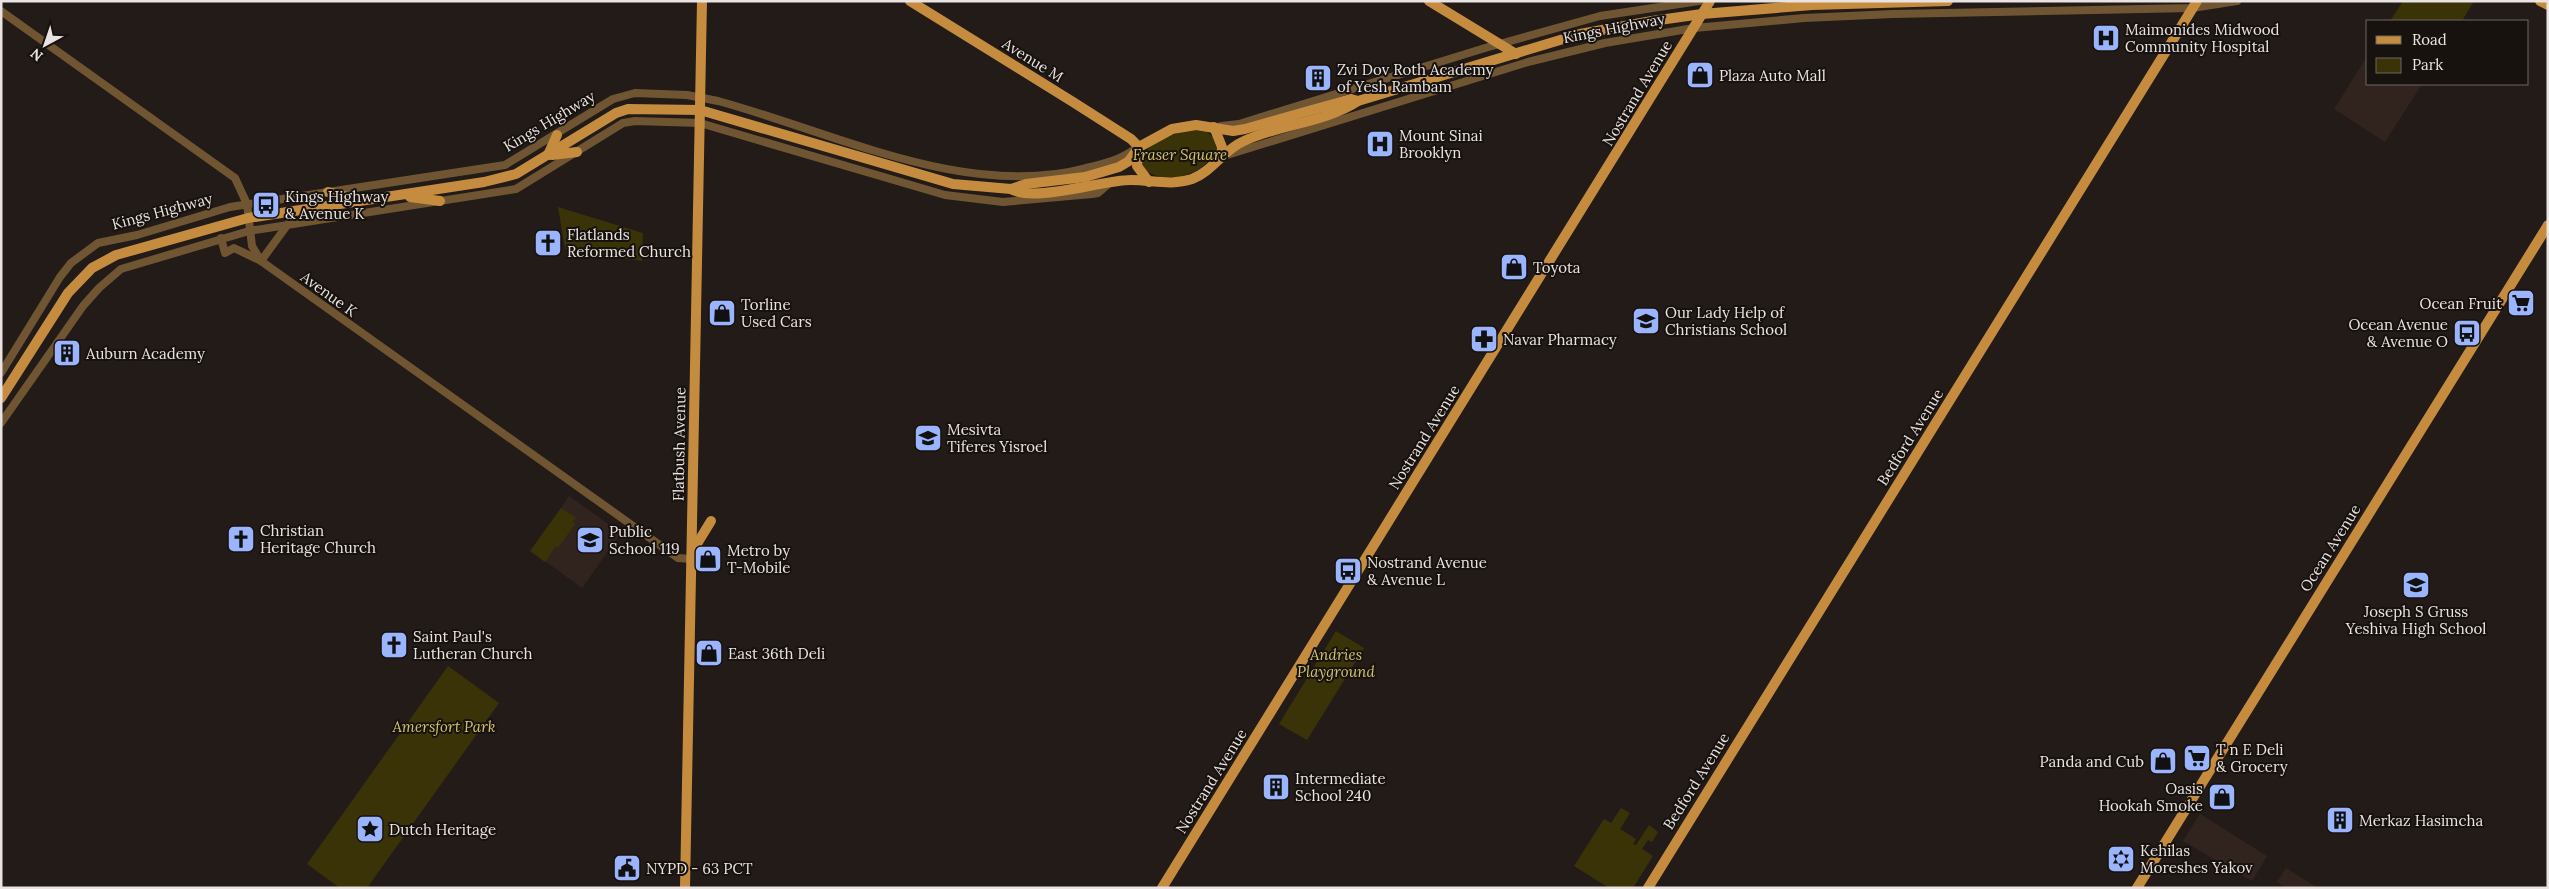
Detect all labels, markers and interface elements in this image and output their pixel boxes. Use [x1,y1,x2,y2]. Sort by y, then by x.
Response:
street label: Kings Highway [1561,9,1667,47]
north arrow [20,20,70,70]
place label: Maimonides Midwood Community Hospital [2125,20,2279,56]
legend [2366,20,2529,85]
hospital icon: Maimonides Midwood Community Hospital [2091,23,2121,53]
text: Road [2412,30,2447,49]
street label: Avenue M [998,33,1067,86]
street label: Nostrand Avenue [1598,37,1676,149]
text: N [27,44,47,65]
text: Park [2412,55,2443,74]
place label: Zvi Dov Roth Academy of Yesh Rambam [1337,60,1493,96]
shop icon: Plaza Auto Mall [1685,60,1715,90]
building icon: Zvi Dov Roth Academy of Yesh Rambam [1303,63,1333,93]
place label: Plaza Auto Mall [1719,66,1826,85]
street label: Kings Highway [500,86,598,156]
place label: Mount Sinai Brooklyn [1399,126,1483,162]
hospital icon: Mount Sinai Brooklyn [1365,129,1395,159]
park label: Fraser Square [1133,145,1227,164]
place label: Kings Highway & Avenue K [285,187,389,223]
street label: Kings Highway [110,188,215,234]
bus stop icon: Kings Highway & Avenue K [251,190,281,220]
place label: Flatlands Reformed Church [567,225,691,261]
church icon: Flatlands Reformed Church [533,228,563,258]
shop icon: Toyota [1499,252,1529,282]
place label: Toyota [1533,258,1581,277]
street label: Avenue K [296,267,362,321]
supermarket icon: Ocean Fruit [2506,288,2536,318]
place label: Ocean Fruit [2420,294,2502,313]
place label: Torline Used Cars [741,295,812,331]
shop icon: Torline Used Cars [707,298,737,328]
place label: Our Lady Help of Christians School [1665,303,1787,339]
school or university icon: Our Lady Help of Christians School [1631,306,1661,336]
place label: Ocean Avenue & Avenue O [2348,315,2448,351]
bus stop icon: Ocean Avenue & Avenue O [2452,318,2482,348]
pharmacy icon: Navar Pharmacy [1469,324,1499,354]
place label: Navar Pharmacy [1503,330,1617,349]
building icon: Auburn Academy [52,338,82,368]
place label: Auburn Academy [85,344,205,363]
street label: Nostrand Avenue [1384,381,1464,493]
street label: Bedford Avenue [1873,385,1947,489]
street label: Flatbush Avenue [669,387,689,501]
place label: Mesivta Tiferes Yisroel [947,420,1047,456]
school or university icon: Mesivta Tiferes Yisroel [913,423,943,453]
street label: Ocean Avenue [2296,501,2364,595]
place label: Christian Heritage Church [260,521,376,557]
place label: Public School 119 [609,522,680,558]
church icon: Christian Heritage Church [226,524,256,554]
school or university icon: Public School 119 [575,525,605,555]
place label: Metro by T-Mobile [727,541,790,577]
shop icon: Metro by T-Mobile [693,544,723,574]
place label: Nostrand Avenue & Avenue L [1367,553,1487,589]
bus stop icon: Nostrand Avenue & Avenue L [1333,556,1363,586]
school or university icon: Joseph S Gruss Yeshiva High School [2401,570,2431,600]
place label: Joseph S Gruss Yeshiva High School [2345,602,2486,638]
place label: Saint Paul's Lutheran Church [413,627,533,663]
church icon: Saint Paul's Lutheran Church [379,630,409,660]
shop icon: East 36th Deli [694,638,724,668]
place label: East 36th Deli [728,644,825,663]
park label: Andries Playground [1297,645,1376,681]
park label: Amersfort Park [391,717,496,736]
street label: Nostrand Avenue [1171,725,1251,837]
street label: Bedford Avenue [1659,729,1733,833]
place label: T n E Deli & Grocery [2216,740,2288,776]
supermarket icon: T n E Deli & Grocery [2182,743,2212,773]
shop icon: Panda and Cub [2148,746,2178,776]
place label: Panda and Cub [2040,752,2144,771]
place label: Intermediate School 240 [1295,769,1386,805]
building icon: Intermediate School 240 [1261,772,1291,802]
place label: Oasis Hookah Smoke [2099,779,2203,815]
shop icon: Oasis Hookah Smoke [2207,782,2237,812]
building icon: Merkaz Hasimcha [2325,805,2355,835]
place label: Merkaz Hasimcha [2359,811,2483,830]
place icon: Dutch Heritage [355,814,385,844]
place label: Dutch Heritage [389,820,496,839]
place label: Kehilas Moreshes Yakov [2140,841,2253,877]
synagogue icon: Kehilas Moreshes Yakov [2106,844,2136,874]
public building icon: NYPD - 63 PCT [612,853,642,883]
place label: NYPD - 63 PCT [646,859,753,878]

